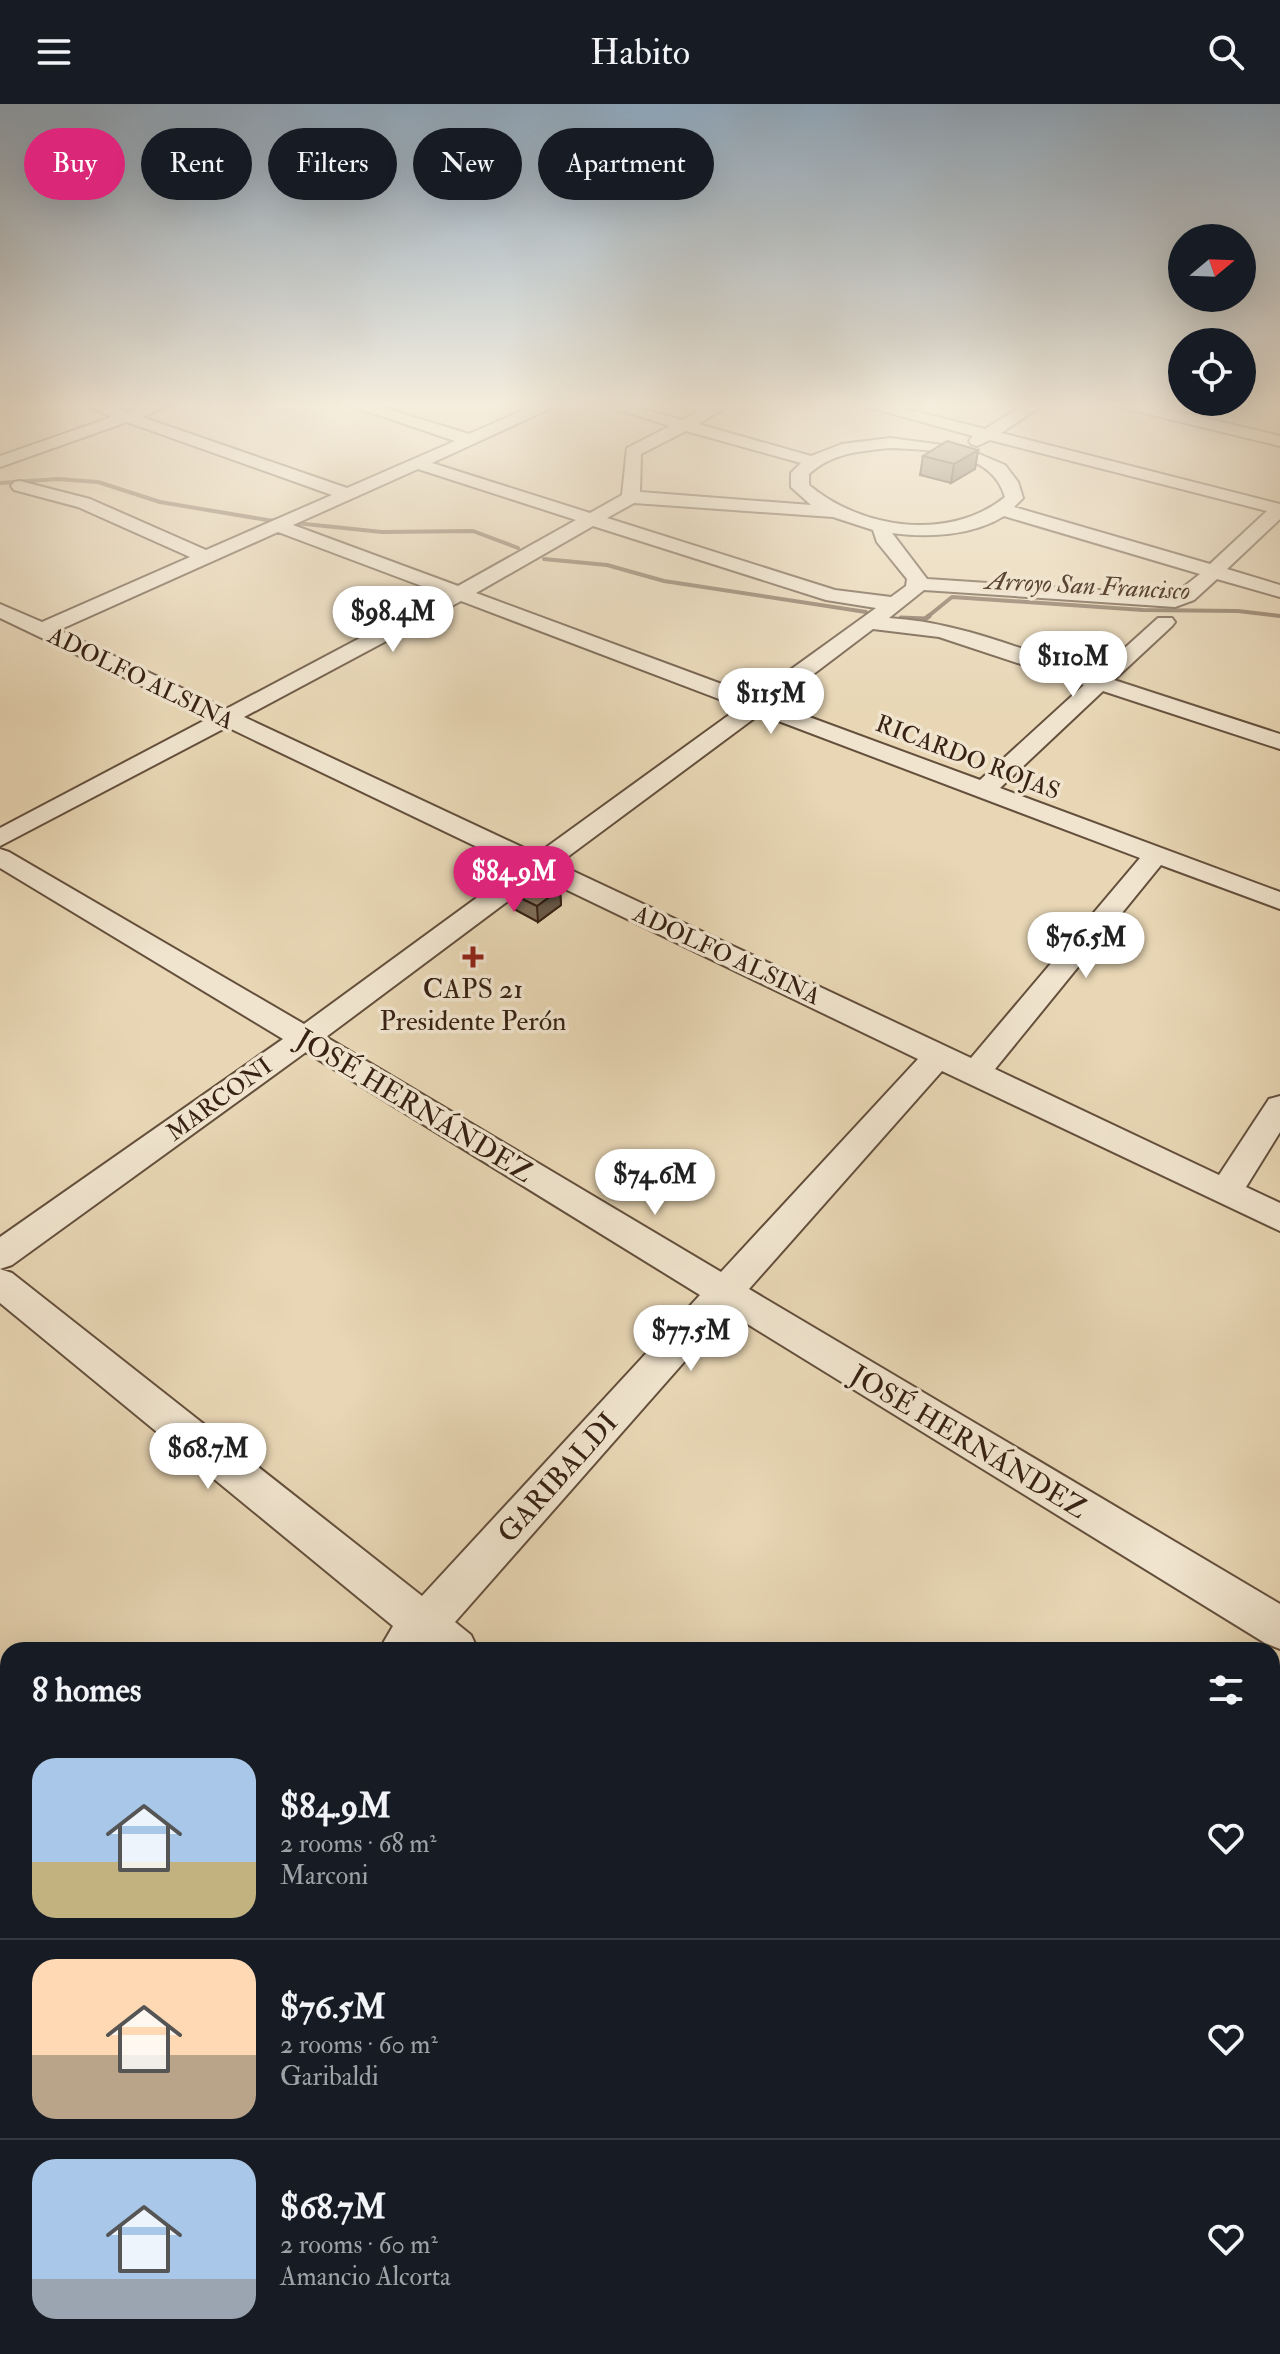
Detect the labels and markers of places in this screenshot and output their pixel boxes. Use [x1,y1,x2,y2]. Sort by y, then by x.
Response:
pin: $98.4M [328,586,458,654]
pin: $110M [1017,631,1129,699]
pin: $115M [715,668,827,736]
pin: $84.9M [449,846,579,914]
pin: $76.5M [1021,912,1151,980]
marker: CAPS 21 Presidente Perón [462,946,484,968]
place label: CAPS 21 Presidente Perón [379,972,567,1039]
pin: $74.6M [590,1149,720,1217]
pin: $77.5M [626,1305,756,1373]
pin: $68.7M [143,1423,273,1491]

